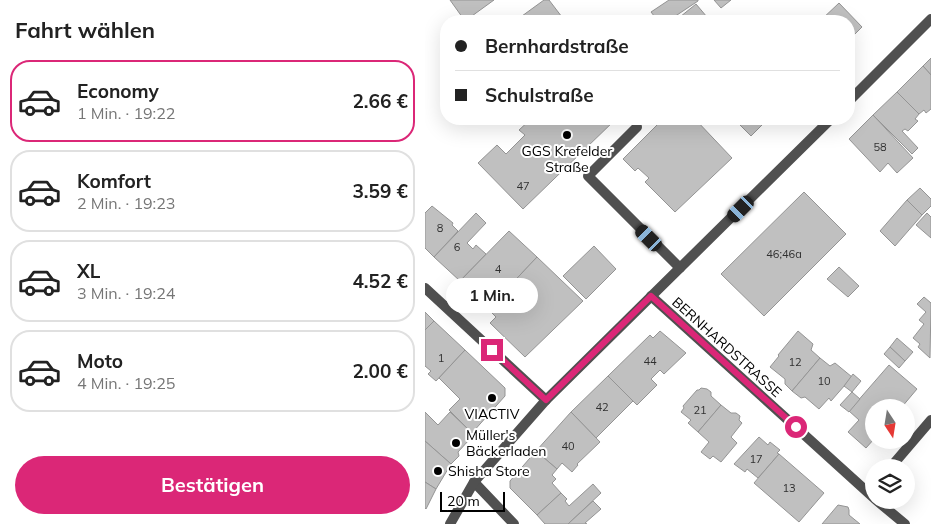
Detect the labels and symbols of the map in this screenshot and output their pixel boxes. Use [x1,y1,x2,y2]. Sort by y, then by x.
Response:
marker: GGS Krefelder Straße [561,129,573,141]
house number: 58 [873,140,887,154]
place label: GGS Krefelder Straße [522,142,613,176]
house number: 47 [516,179,530,193]
car [725,193,756,225]
house number: 8 [437,221,444,235]
car [633,222,664,254]
house number: 6 [454,240,461,254]
house number: 46;46a [766,247,802,261]
house number: 4 [495,262,502,276]
callout: 1 Min. [446,278,538,312]
street label: BERNHARDSTRASSE [668,293,786,401]
route end [481,339,503,361]
house number: 1 [438,351,444,365]
house number: 44 [643,354,657,368]
house number: 12 [788,355,802,369]
house number: 10 [817,374,831,388]
marker: VIACTIV [486,392,498,404]
north arrow [865,399,915,449]
house number: 42 [595,400,609,414]
house number: 21 [693,403,707,417]
place label: VIACTIV [465,405,520,423]
route start [785,416,807,438]
place label: Müller's Bäckerladen [466,426,547,460]
marker: Müller's Bäckerladen [450,437,462,449]
house number: 40 [561,439,575,453]
house number: 17 [749,452,763,466]
place label: Shisha Store [448,462,530,480]
marker: Shisha Store [432,465,444,477]
house number: 13 [782,481,796,495]
scale bar [440,489,505,512]

